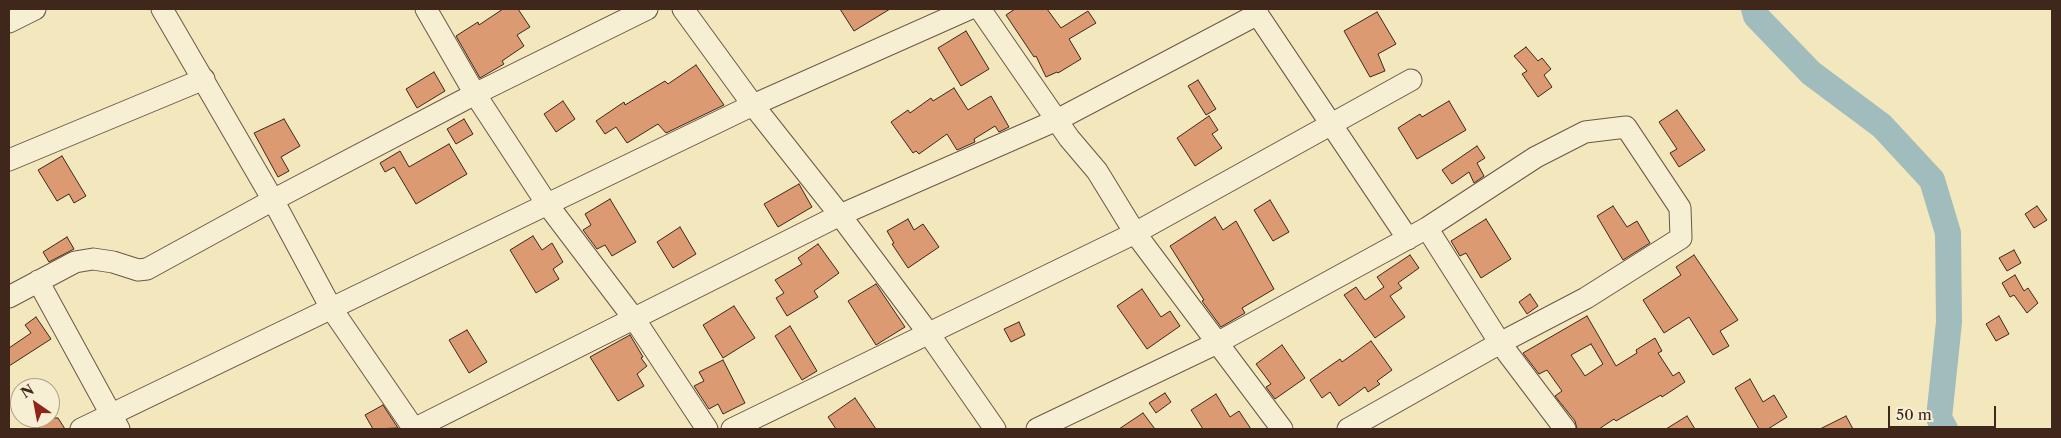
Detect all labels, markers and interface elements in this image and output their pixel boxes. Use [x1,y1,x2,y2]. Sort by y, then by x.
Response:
north arrow [10,378,60,428]
text: N [17,380,37,402]
scale bar [1891,396,1998,428]
text: 50 m [1896,405,1932,424]

